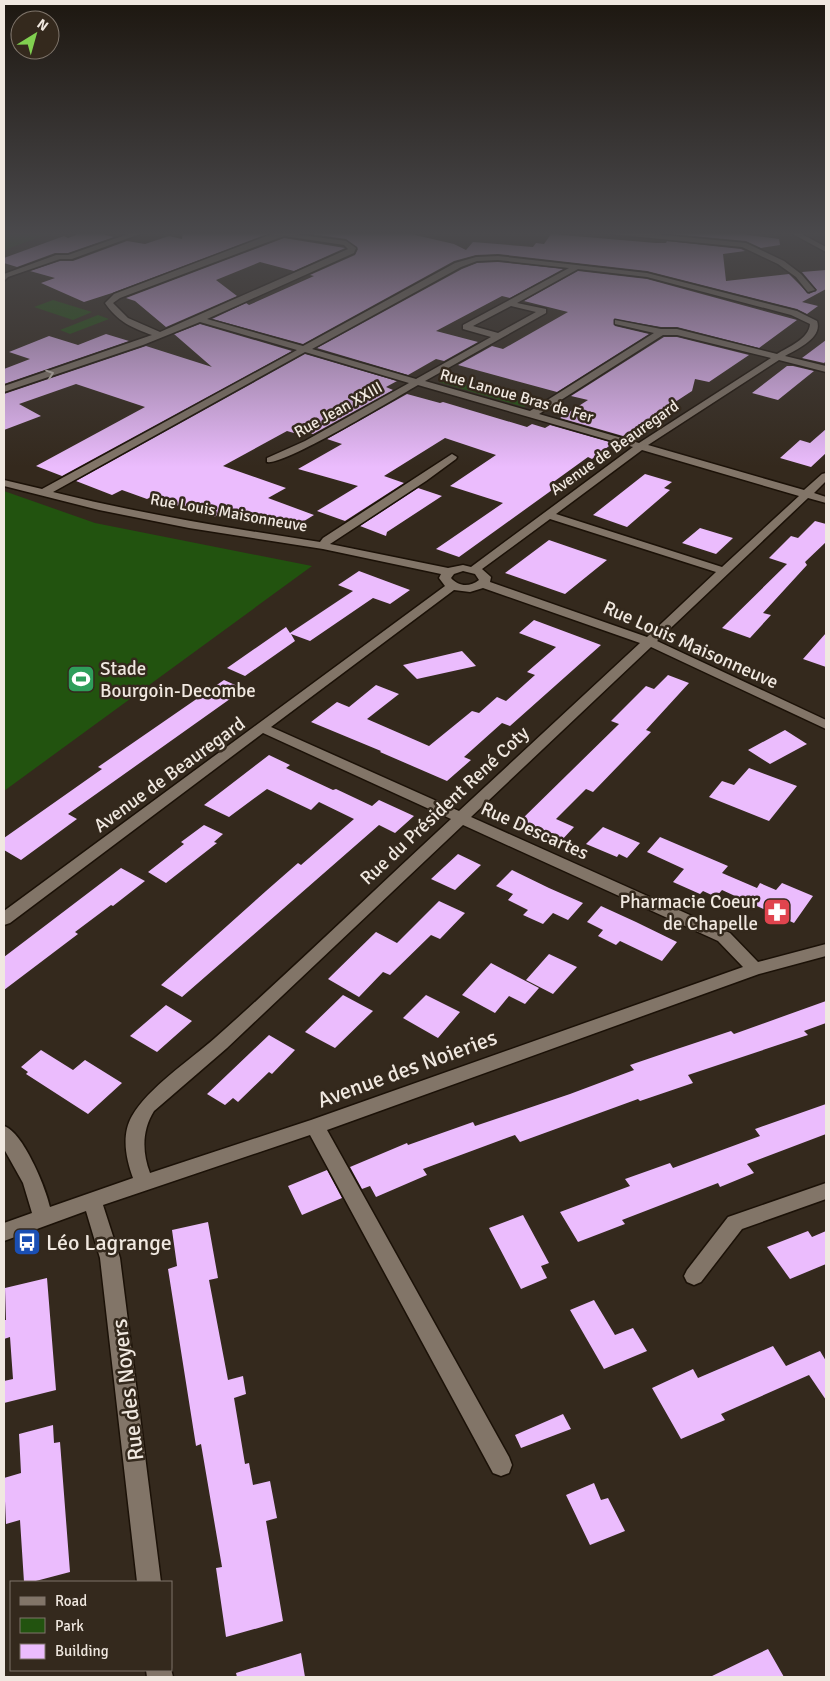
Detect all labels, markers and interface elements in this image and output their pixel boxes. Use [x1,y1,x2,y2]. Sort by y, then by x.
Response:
north arrow [10,10,60,60]
text: N [34,15,52,35]
street label: Rue Lanoue Bras de Fer [438,364,596,427]
one-way arrow [45,369,54,379]
street label: Rue Jean XXIII [291,377,386,442]
street label: Avenue de Beauregard [546,396,683,500]
street label: Rue Louis Maisonneuve [149,489,309,537]
street label: Rue Louis Maisonneuve [599,595,782,694]
place label: Stade Bourgoin-Decombe [100,657,256,703]
sports icon: Stade Bourgoin-Decombe [66,664,96,694]
street label: Avenue de Beauregard [89,712,250,838]
street label: Rue du Président René Coty [355,721,534,890]
street label: Rue Descartes [477,796,592,865]
place label: Pharmacie Coeur de Chapelle [619,890,758,936]
pharmacy icon: Pharmacie Coeur de Chapelle [762,897,792,927]
street label: Avenue des Noieries [314,1023,501,1114]
bus stop icon: Léo Lagrange [12,1227,42,1257]
place label: Léo Lagrange [46,1229,172,1256]
street label: Rue des Noyers [105,1318,150,1462]
legend [10,1581,172,1671]
text: Road [55,1592,87,1610]
text: Park [55,1617,84,1635]
text: Building [55,1642,109,1660]

